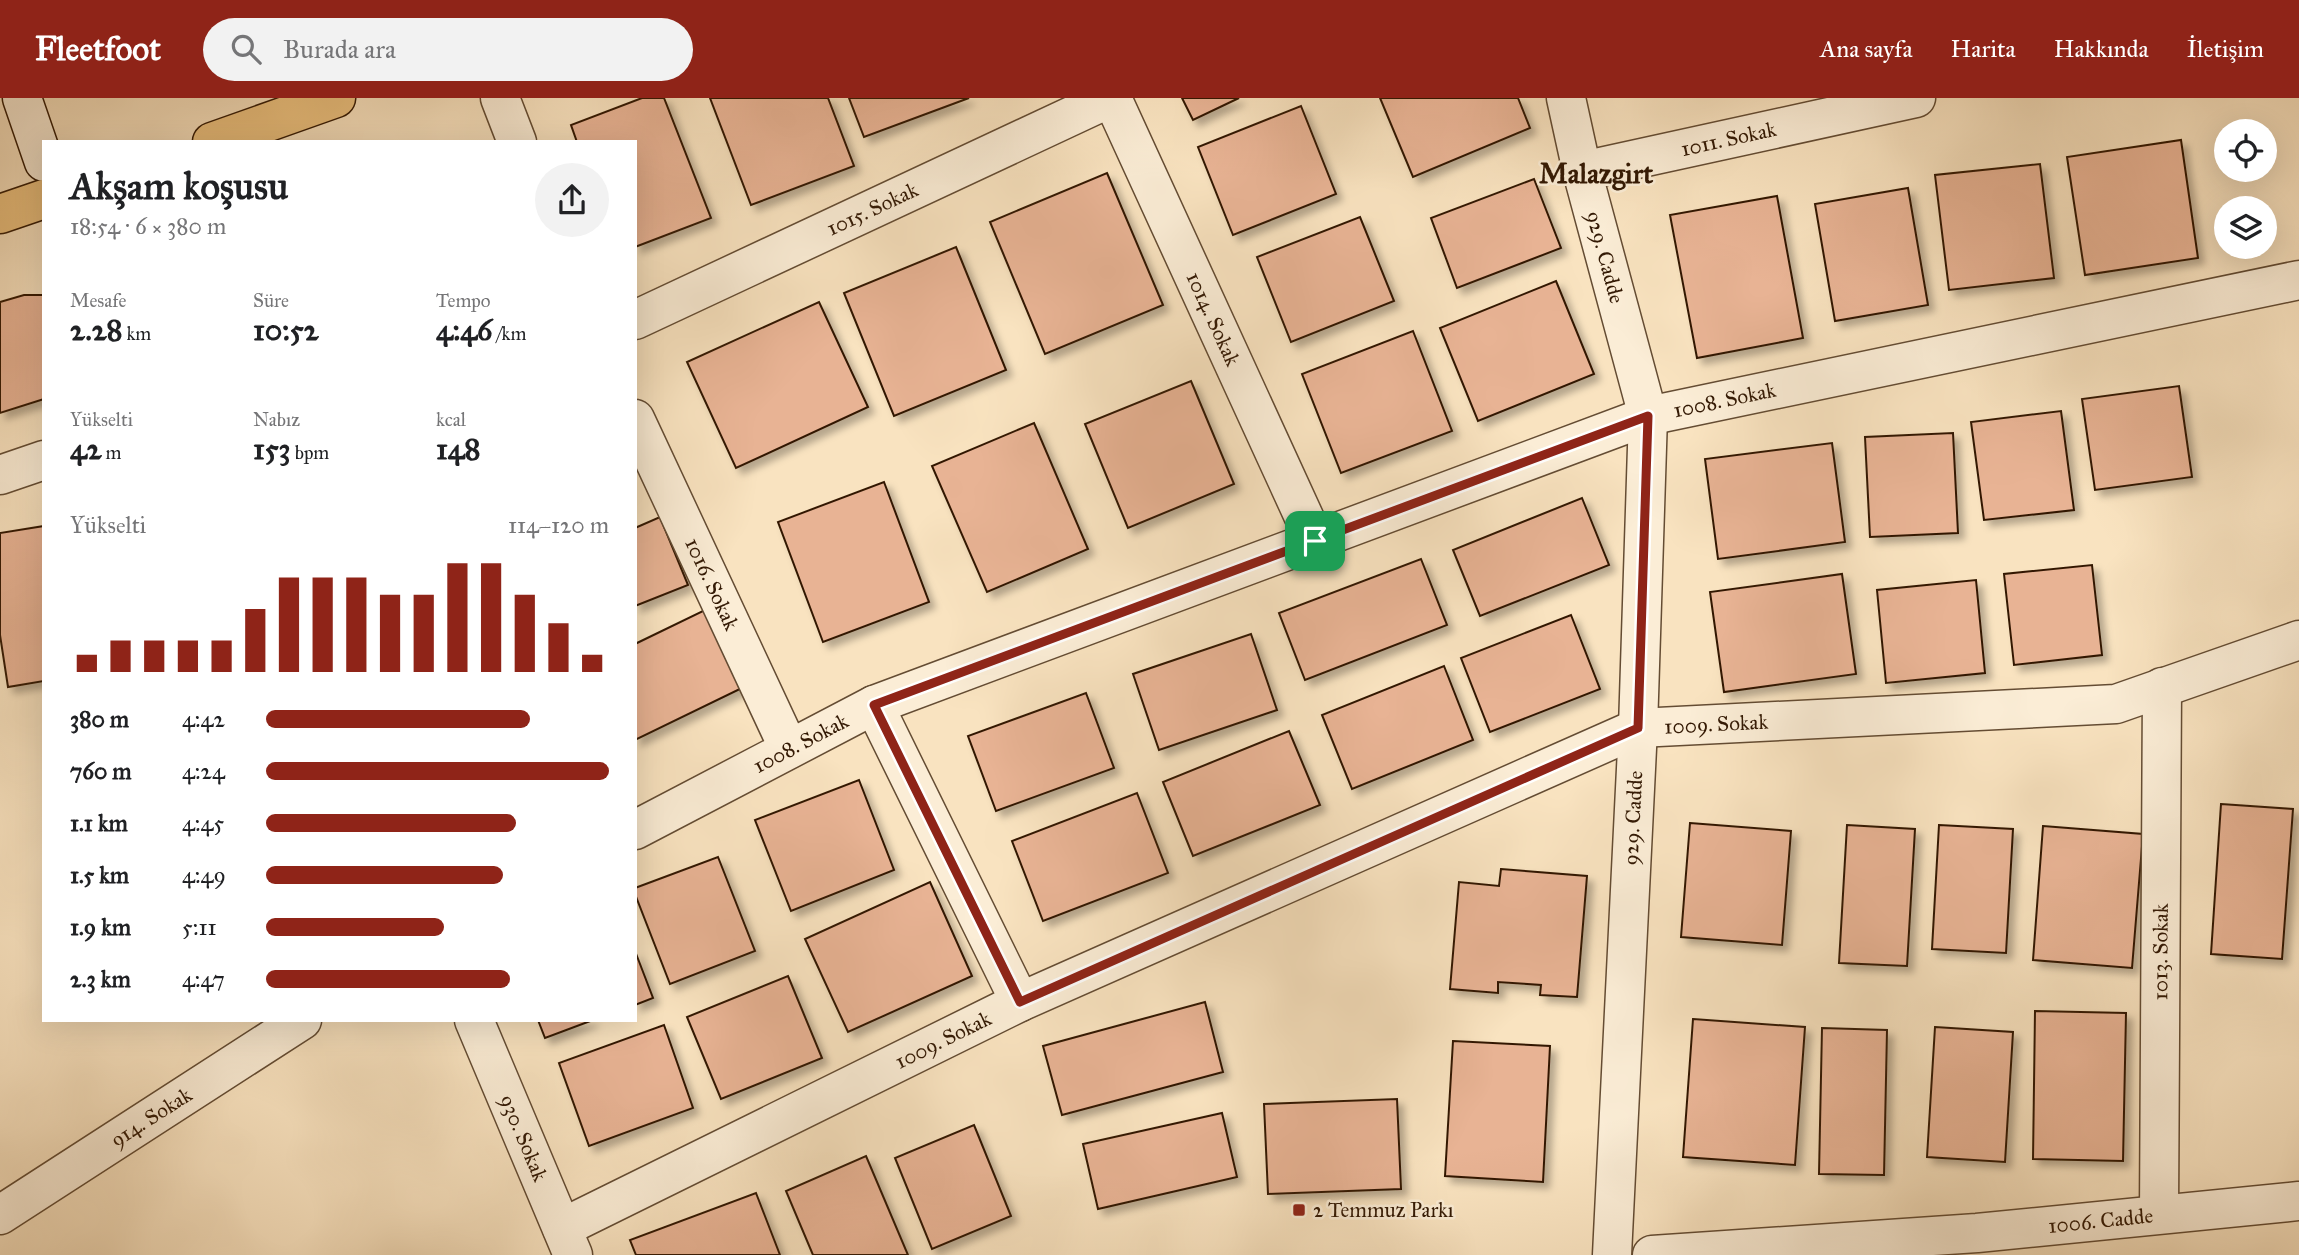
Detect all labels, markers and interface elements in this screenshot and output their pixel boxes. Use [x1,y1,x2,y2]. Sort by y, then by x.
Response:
search box [203,18,693,81]
text: Fleetfoot [35,29,161,69]
icon: search [227,30,265,68]
text: Burada ara [283,33,396,65]
text: Ana sayfa [1820,34,1913,64]
text: Harita [1951,34,2016,64]
text: Hakkında [2054,34,2149,64]
text: İletişim [2187,34,2264,64]
street label: 1011. Sokak [1678,116,1779,162]
map controls [2214,119,2277,259]
button: locate [2214,119,2277,182]
district label: Malazgirt [1539,156,1653,191]
text: Akşam koşusu [70,163,288,209]
button: share [535,163,609,237]
street label: 1015. Sokak [823,177,922,242]
button: layers [2214,196,2277,259]
street label: 929. Cadde [1580,208,1630,307]
text: 18:54 · 6 × 380 m [70,212,226,240]
street label: 1014. Sokak [1180,268,1246,370]
text: Mesafe [70,289,126,312]
text: Süre [253,289,289,312]
text: Tempo [436,289,491,312]
text: 2.28 [70,312,122,348]
text: 10:52 [253,312,318,348]
text: 4:46 [436,312,492,348]
text: km [122,322,151,345]
text: /km [492,322,526,345]
street label: 1008. Sokak [1671,377,1778,423]
text: Yükselti [70,408,133,431]
text: Nabız [253,408,300,431]
text: kcal [436,408,466,431]
text: 42 [70,431,102,467]
text: 153 [253,431,291,467]
text: 148 [436,431,481,467]
text: m [102,441,122,464]
text: bpm [291,441,329,464]
text: Yükselti [70,511,146,539]
text: 114–120 m [508,511,609,539]
pin [1285,511,1345,571]
icon: arrive [1296,522,1334,560]
street label: 1016. Sokak [679,533,745,635]
text: 380 m [70,705,129,733]
text: 4:42 [182,705,225,733]
street label: 1008. Sokak [749,708,853,779]
street label: 1009. Sokak [1664,708,1769,740]
text: 760 m [70,757,132,785]
text: 4:24 [182,757,225,785]
street label: 929. Cadde [1618,770,1648,866]
text: 1.1 km [70,809,128,837]
text: 4:45 [182,809,224,837]
text: 1.5 km [70,861,129,889]
text: 4:49 [182,861,226,889]
street label: 1013. Sokak [2147,903,2174,1001]
text: 1.9 km [70,913,131,941]
text: 5:11 [182,913,217,941]
text: 2.3 km [70,965,131,993]
text: 4:47 [182,965,225,993]
street label: 1009. Sokak [891,1005,996,1075]
street label: 914. Sokak [106,1081,197,1153]
street label: 930. Sokak [494,1091,554,1186]
place label: 2 Temmuz Parkı [1313,1197,1454,1223]
marker: 2 Temmuz Parkı [1291,1202,1307,1218]
street label: 1006. Cadde [2047,1203,2155,1239]

